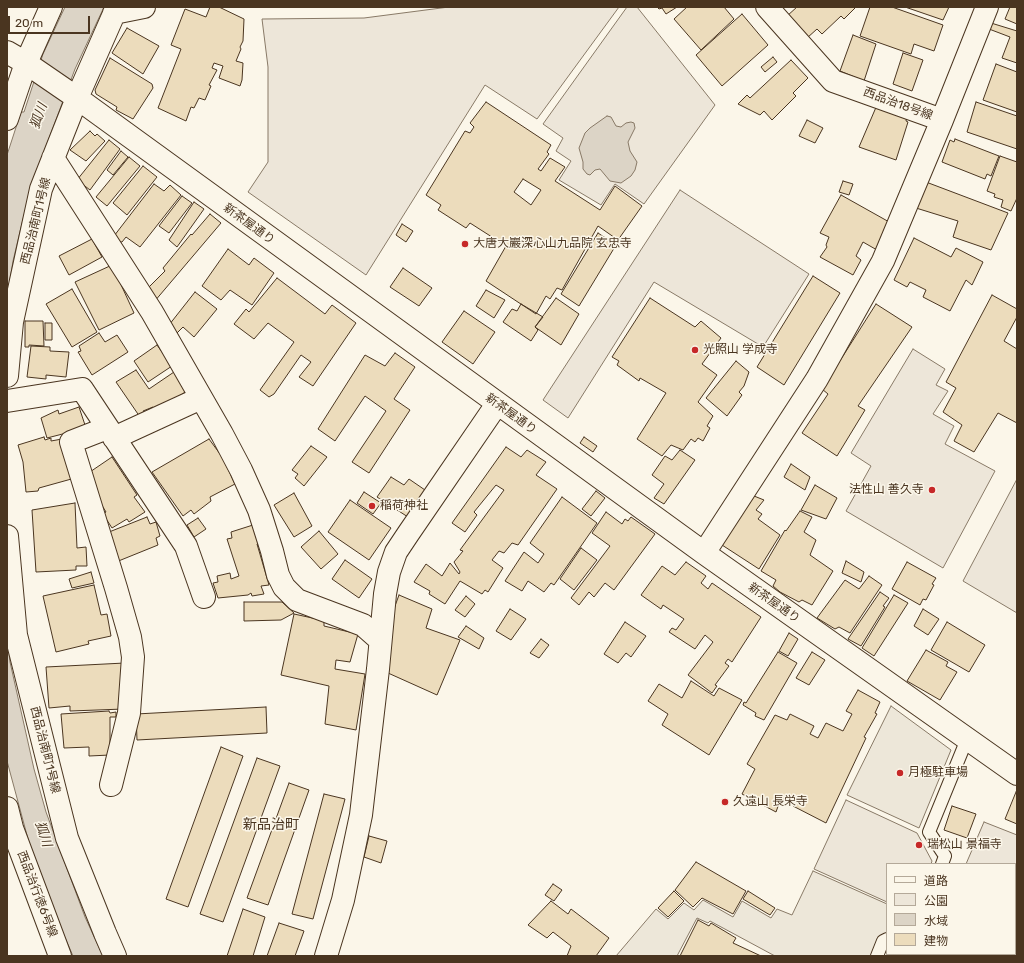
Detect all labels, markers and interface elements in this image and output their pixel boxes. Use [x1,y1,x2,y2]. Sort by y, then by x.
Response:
scale bar [10,8,92,34]
text: 20 m [15,16,43,30]
street label: 西品治18号線 [861,85,935,123]
water label: 狐川 [27,101,51,131]
street label: 西品治南町1号線 [18,176,54,266]
street label: 新茶屋通り [220,201,278,247]
place label: 大唐大巖深心山九品院 玄忠寺 [473,237,632,251]
marker: 大唐大巖深心山九品院 玄忠寺 [460,239,470,249]
place label: 光照山 学成寺 [703,343,778,357]
marker: 光照山 学成寺 [690,345,700,355]
street label: 新茶屋通り [482,391,540,437]
place label: 法性山 善久寺 [849,483,924,497]
marker: 法性山 善久寺 [927,485,937,495]
place label: 稲荷神社 [380,499,428,513]
marker: 稲荷神社 [367,501,377,511]
street label: 新茶屋通り [745,580,803,626]
street label: 西品治南町1号線 [27,705,63,795]
place label: 月極駐車場 [908,766,968,780]
marker: 月極駐車場 [895,768,905,778]
place label: 久遠山 長栄寺 [733,795,808,809]
marker: 久遠山 長栄寺 [720,797,730,807]
district label: 新品治町 [243,817,299,833]
water label: 狐川 [32,819,54,849]
place label: 瑞松山 景福寺 [927,838,1002,852]
marker: 瑞松山 景福寺 [914,840,924,850]
street label: 西品治行徳6号線 [14,849,60,939]
legend [886,863,1016,955]
text: 道路 [924,874,948,888]
text: 公園 [924,894,948,908]
text: 水域 [924,914,948,928]
text: 建物 [924,934,948,948]

